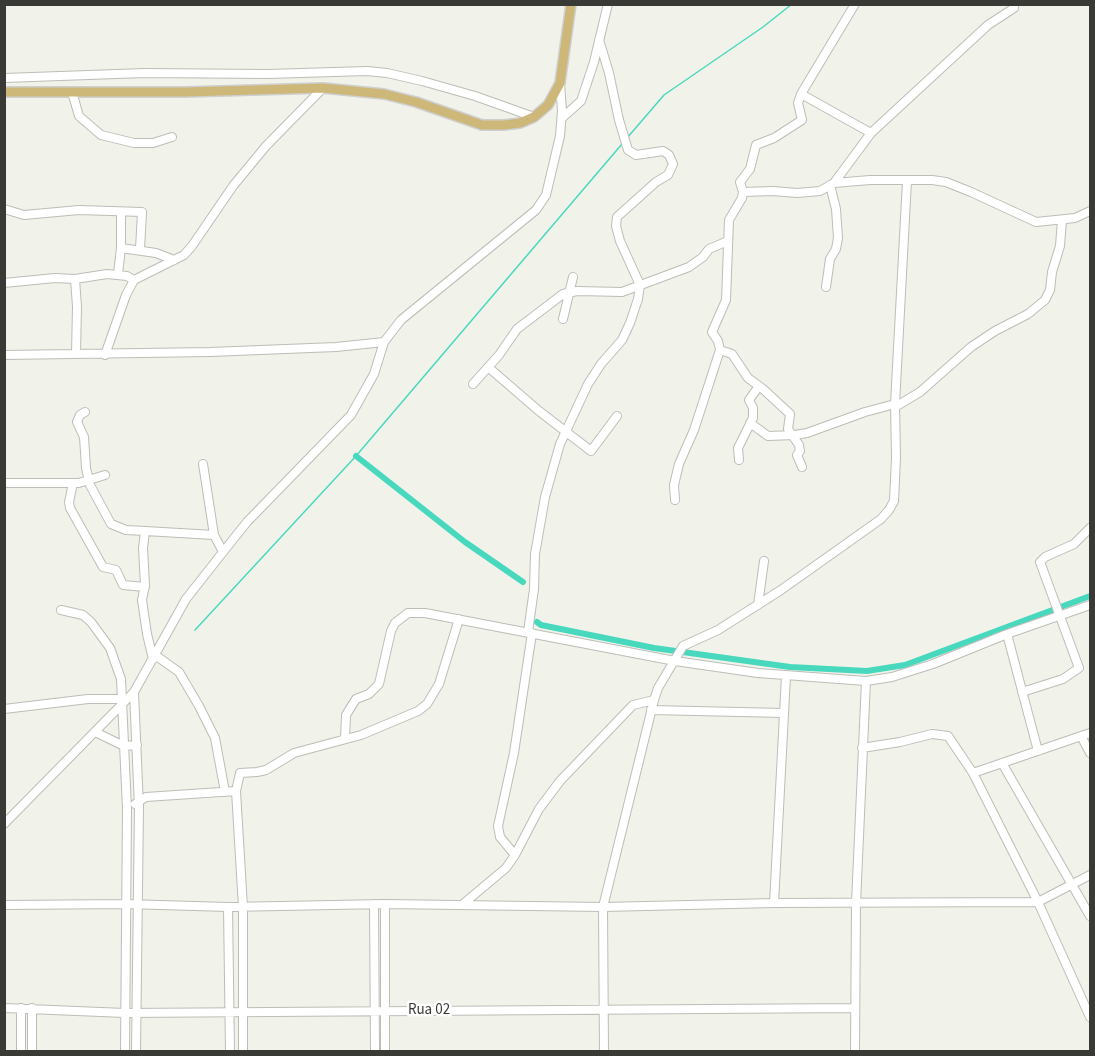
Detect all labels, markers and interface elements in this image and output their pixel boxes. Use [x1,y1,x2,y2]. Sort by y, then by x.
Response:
street label: Rua 02 [408,1002,450,1020]

